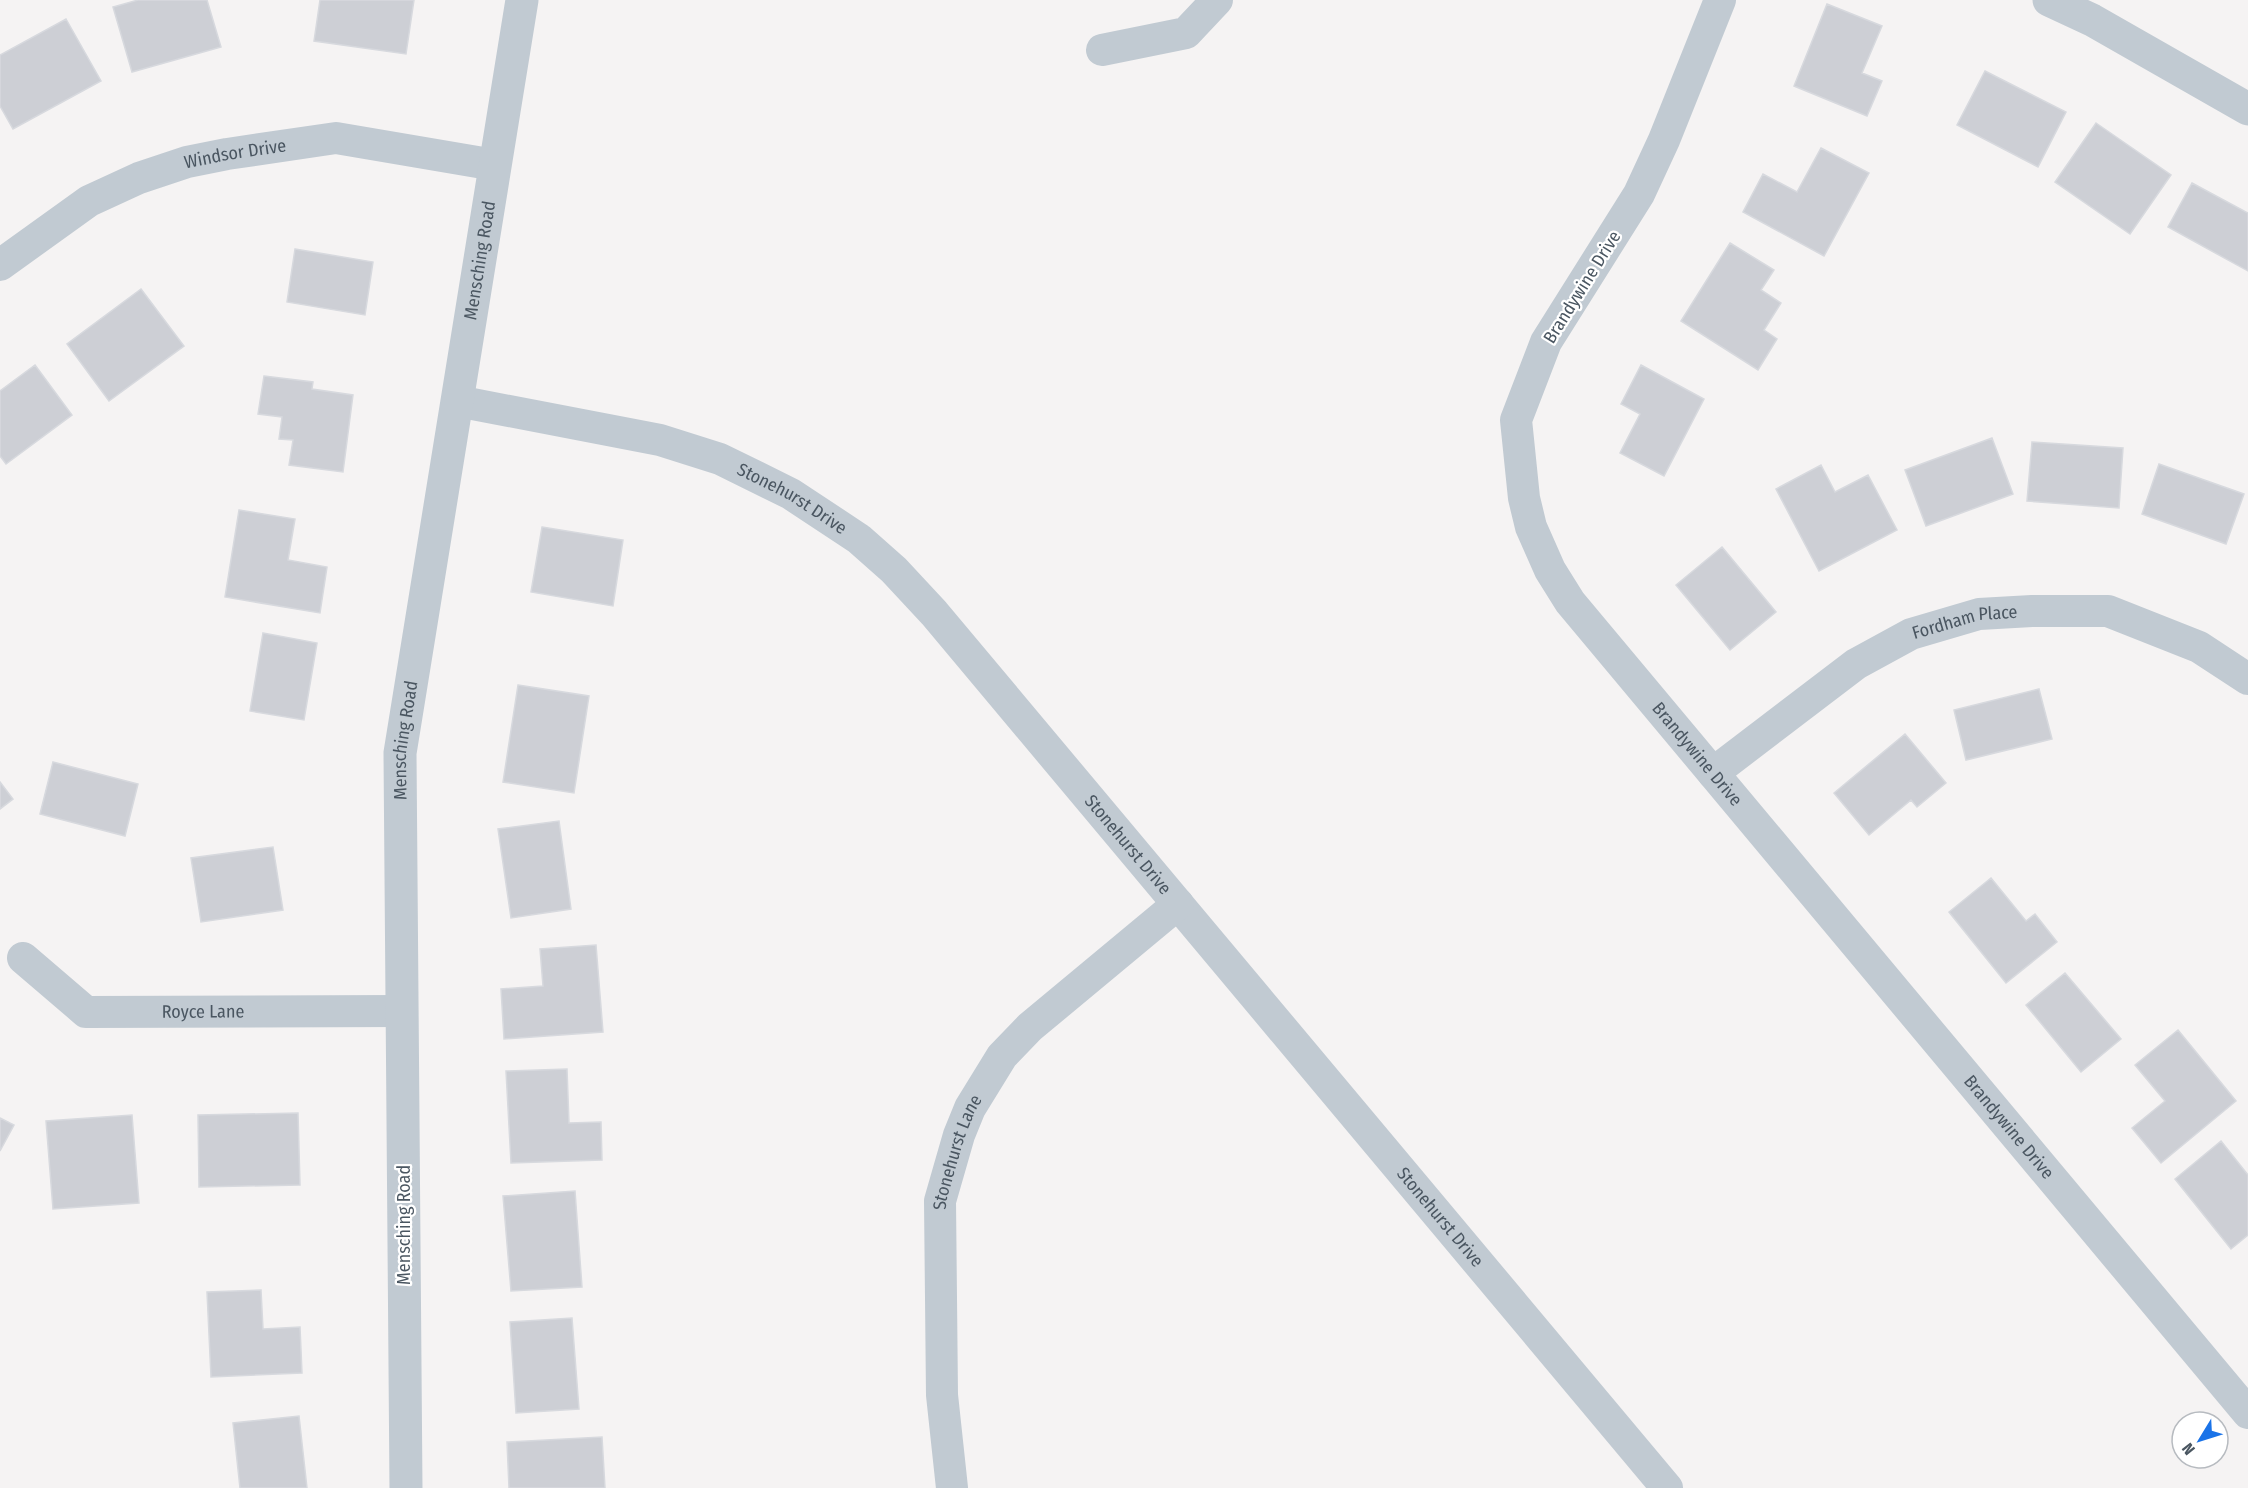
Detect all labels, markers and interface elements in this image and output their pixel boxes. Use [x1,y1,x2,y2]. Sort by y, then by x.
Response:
street label: Windsor Drive [182,134,288,173]
street label: Mensching Road [459,199,500,322]
street label: Brandywine Drive [1539,227,1625,347]
street label: Stonehurst Drive [734,458,851,539]
street label: Fordham Place [1910,601,2018,644]
street label: Mensching Road [389,679,423,800]
street label: Brandywine Drive [1647,698,1747,811]
street label: Stonehurst Drive [1080,790,1176,899]
street label: Royce Lane [162,1000,244,1023]
street label: Brandywine Drive [1959,1071,2059,1184]
street label: Stonehurst Lane [929,1090,987,1210]
street label: Stonehurst Drive [1392,1163,1488,1272]
street label: Mensching Road [393,1165,415,1285]
north arrow [2170,1410,2230,1470]
text: N [2178,1439,2199,1459]

